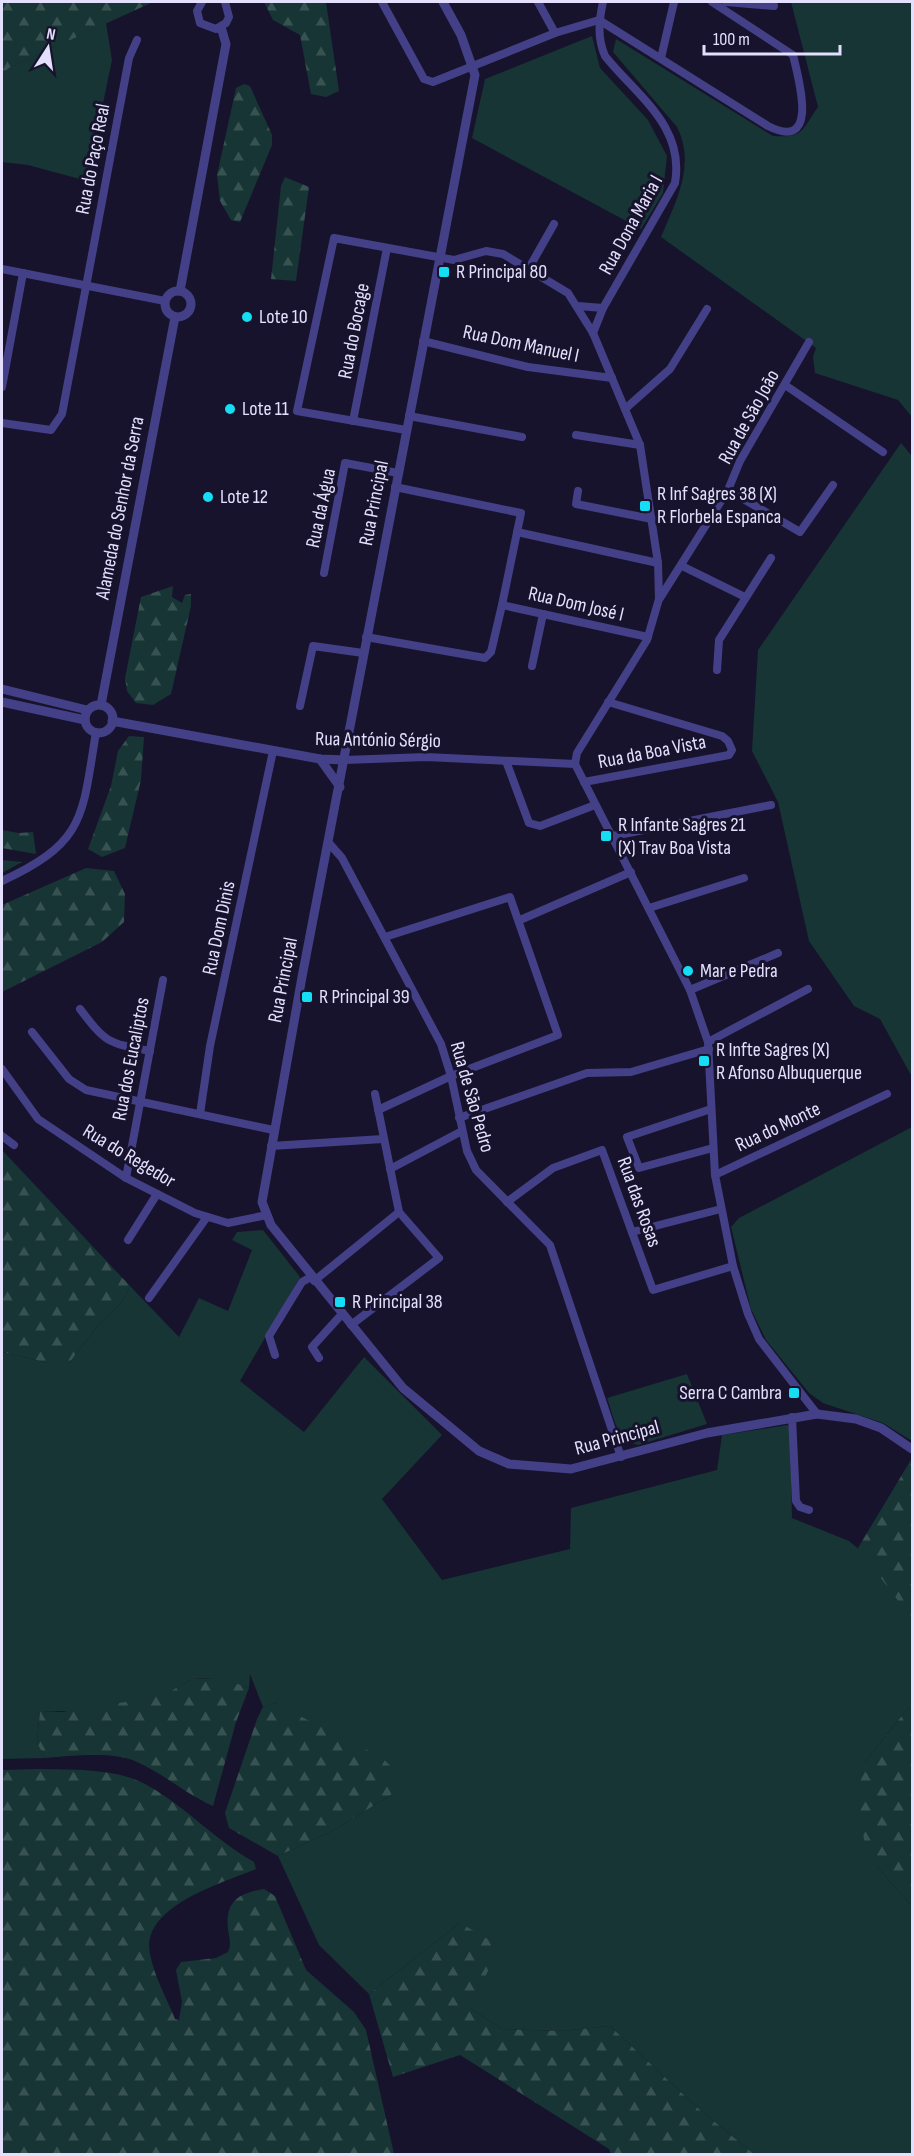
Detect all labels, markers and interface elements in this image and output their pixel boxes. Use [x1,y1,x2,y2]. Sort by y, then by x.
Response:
north arrow [18,18,78,78]
scale bar [704,18,840,56]
text: N [45,25,57,45]
text: 100 m [713,29,750,50]
street label: Rua do Paço Real [71,102,115,216]
street label: Rua Dona Maria I [594,171,668,279]
place label: R Principal 80 [456,260,547,284]
marker: R Principal 80 [437,265,451,279]
street label: Rua do Bocage [333,281,375,381]
place label: Lote 10 [259,305,308,329]
marker: Lote 10 [240,310,254,324]
street label: Rua Dom Manuel I [461,320,581,368]
street label: Rua de São João [713,366,785,468]
place label: Lote 11 [242,397,289,421]
marker: Lote 11 [223,402,237,416]
street label: Alameda do Senhor da Serra [90,415,150,602]
street label: Rua Principal [354,458,394,548]
street label: Rua da Água [301,466,341,550]
place label: R Inf Sagres 38 (X) R Florbela Espanca [657,482,781,529]
place label: Lote 12 [220,485,268,509]
marker: Lote 12 [201,490,215,504]
marker: R Inf Sagres 38 (X) R Florbela Espanca [638,499,652,513]
street label: Rua Dom José I [526,581,626,627]
street label: Rua António Sérgio [315,727,441,753]
street label: Rua da Boa Vista [596,730,708,774]
place label: R Infante Sagres 21 (X) Trav Boa Vista [618,813,746,860]
marker: R Infante Sagres 21 (X) Trav Boa Vista [599,829,613,843]
street label: Rua Dom Dinis [197,879,241,977]
street label: Rua Principal [263,935,303,1025]
place label: Mar e Pedra [700,959,778,983]
marker: Mar e Pedra [681,964,695,978]
place label: R Principal 39 [319,985,410,1009]
marker: R Principal 39 [300,990,314,1004]
street label: Rua dos Eucaliptos [107,995,155,1123]
place label: R Infte Sagres (X) R Afonso Albuquerque [716,1038,862,1085]
street label: Rua de São Pedro [445,1039,499,1155]
marker: R Infte Sagres (X) R Afonso Albuquerque [697,1054,711,1068]
street label: Rua do Monte [732,1097,824,1157]
street label: Rua do Regedor [78,1119,180,1193]
street label: Rua das Rosas [612,1154,666,1250]
place label: R Principal 38 [352,1290,443,1314]
marker: R Principal 38 [333,1295,347,1309]
place label: Serra C Cambra [679,1381,782,1405]
marker: Serra C Cambra [787,1386,801,1400]
street label: Rua Principal [572,1415,662,1461]

